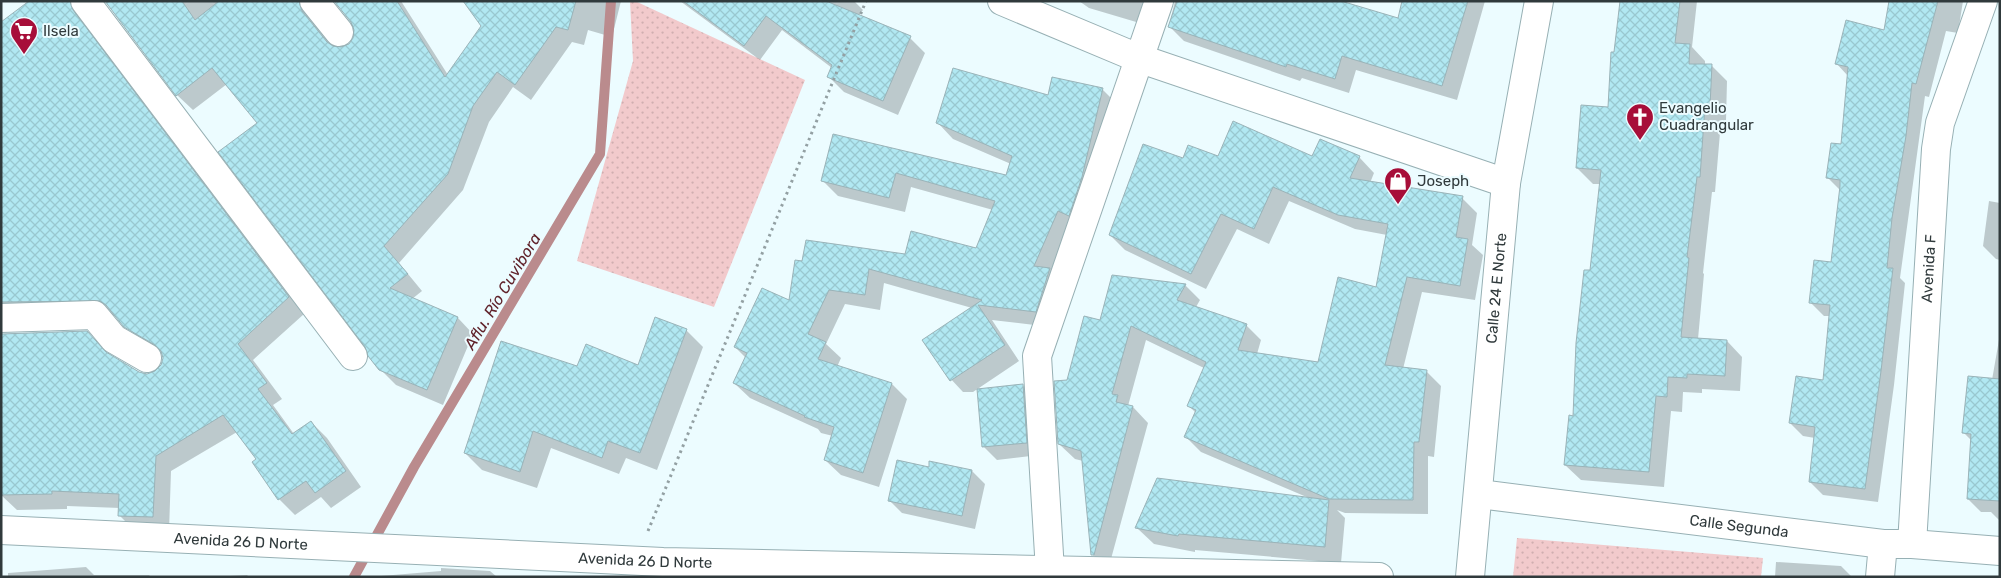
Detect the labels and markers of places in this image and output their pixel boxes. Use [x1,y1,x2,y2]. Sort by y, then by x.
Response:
supermarket icon: Ilsela [9,16,39,55]
place label: Ilsela [43,22,79,40]
place label: Evangelio Cuadrangular [1659,99,1754,134]
church icon: Evangelio Cuadrangular [1625,102,1655,141]
shop icon: Joseph [1383,166,1413,205]
place label: Joseph [1417,172,1469,190]

